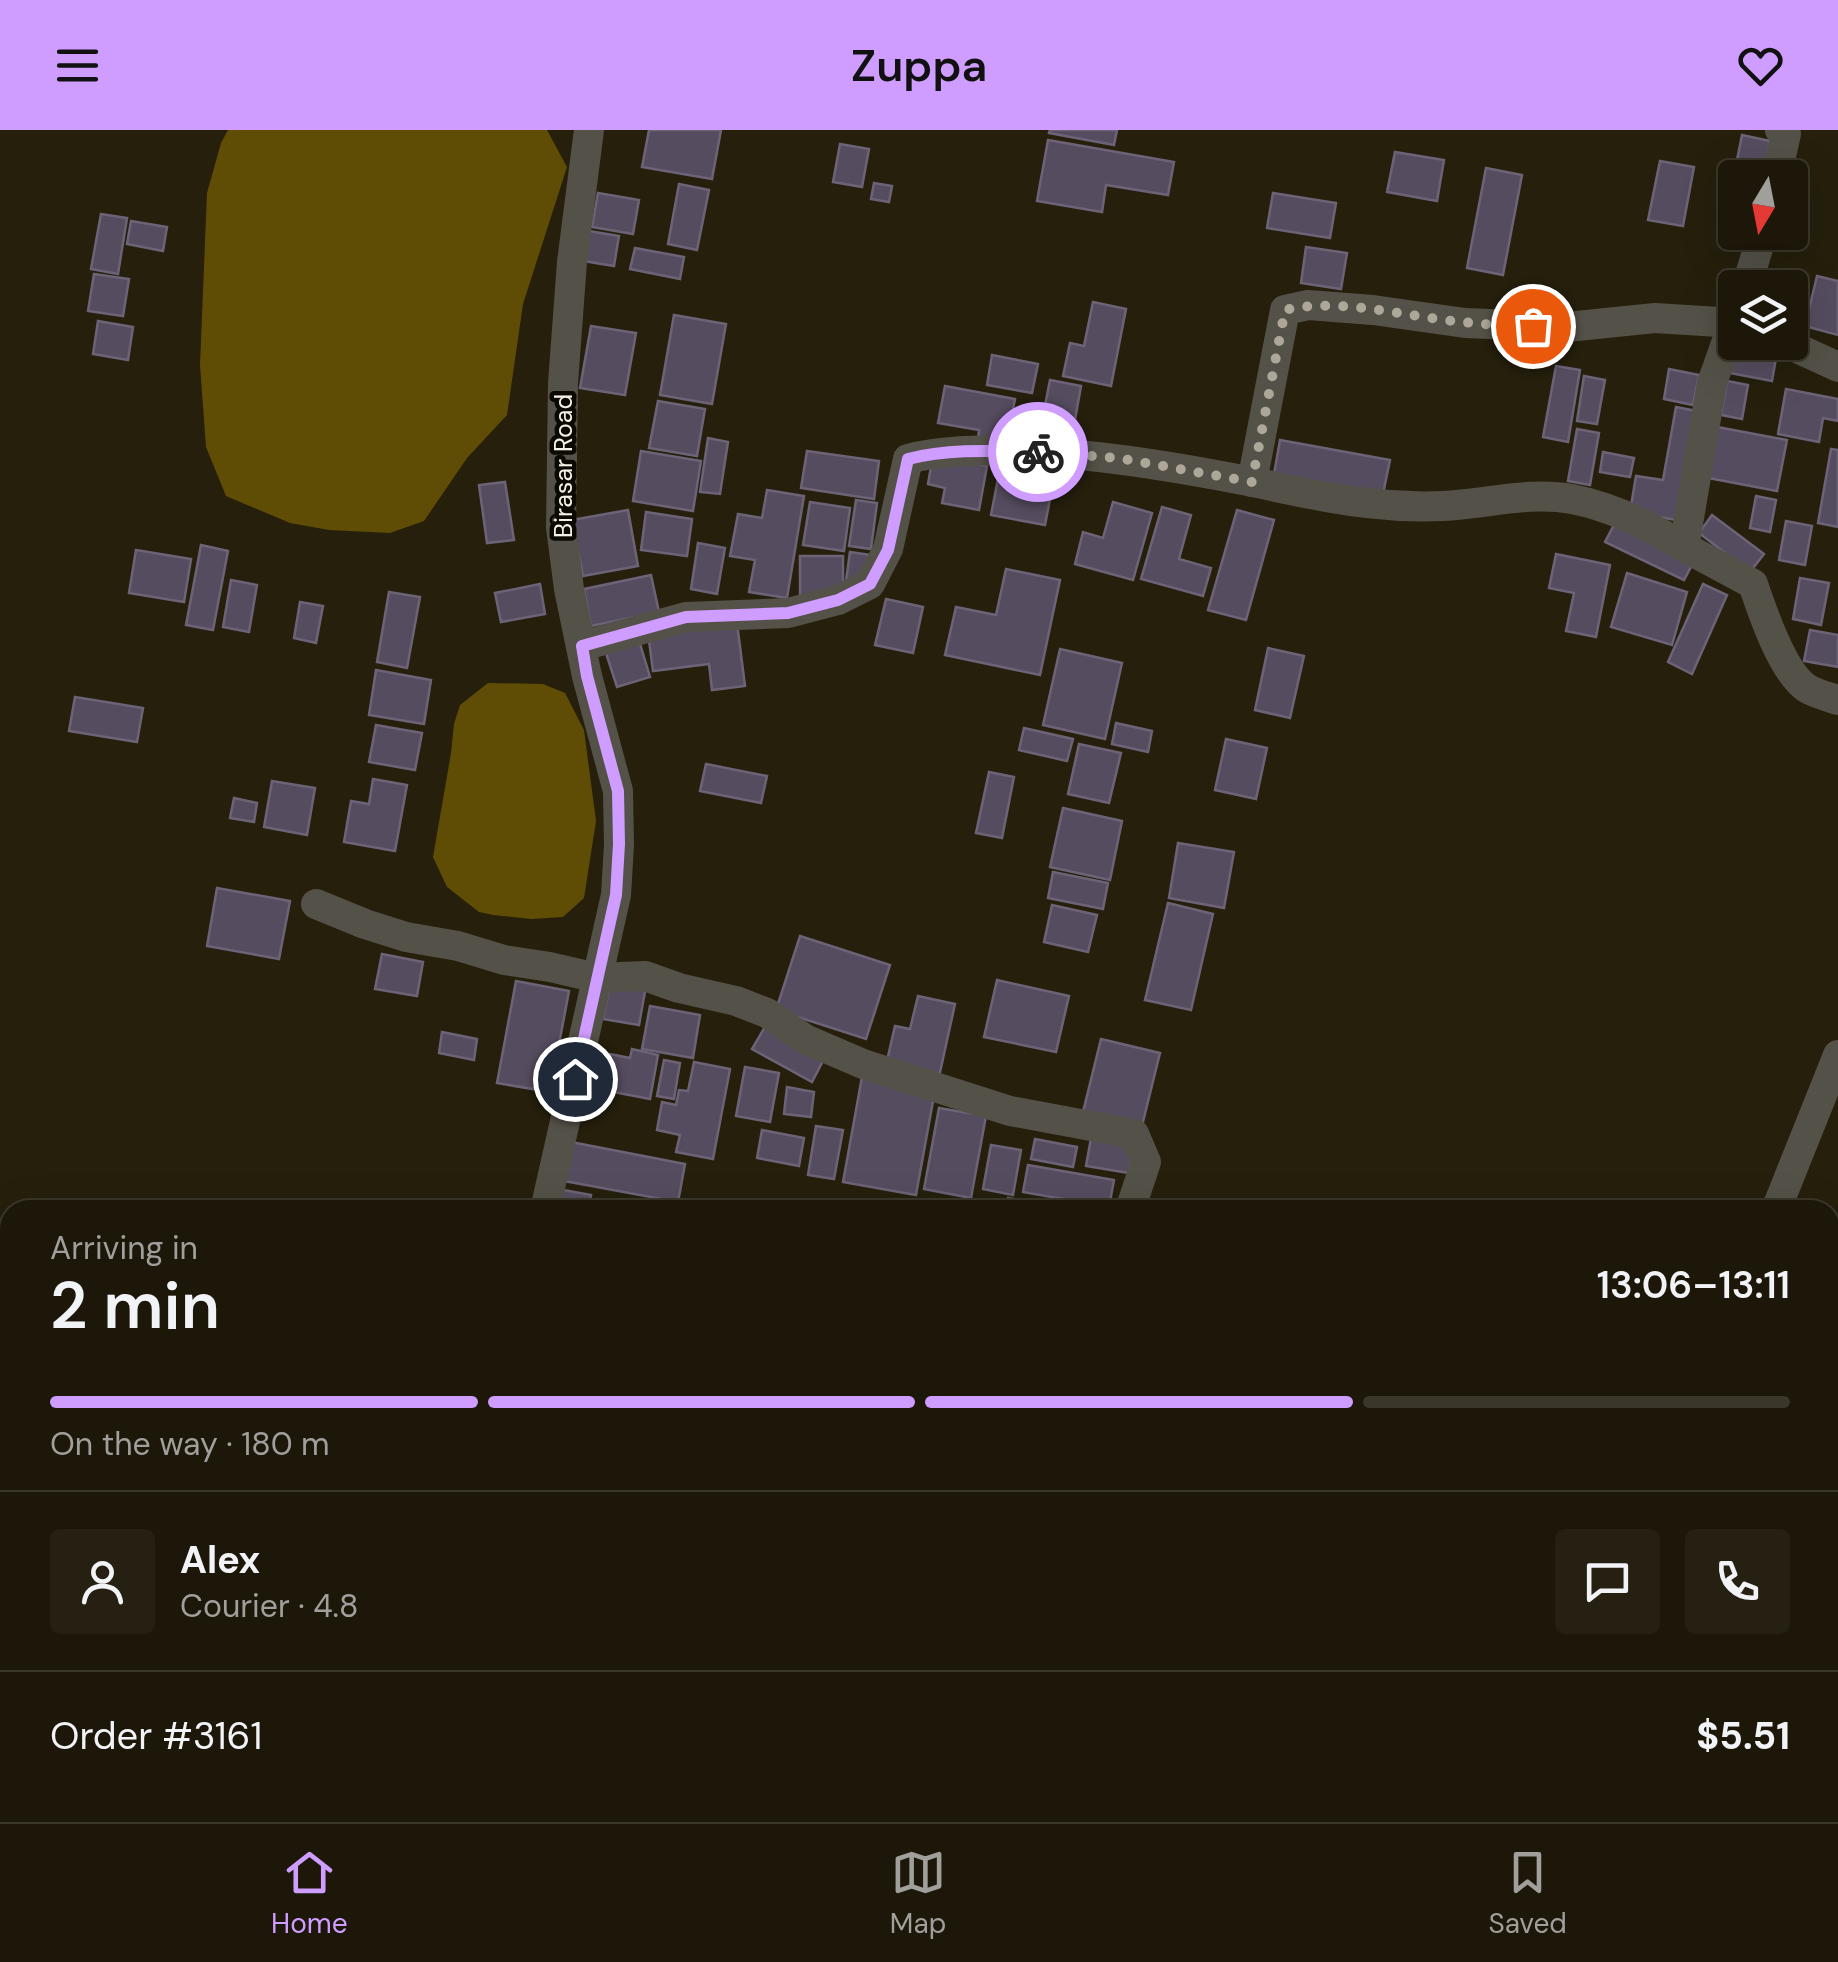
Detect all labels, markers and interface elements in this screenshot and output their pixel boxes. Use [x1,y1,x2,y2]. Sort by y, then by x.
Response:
text: Zuppa [851,36,987,95]
icon: menu [50,38,105,93]
icon: heart [1733,38,1788,93]
north arrow [1718,160,1808,250]
map controls [1718,160,1808,360]
button: layers [1718,270,1808,360]
pin [1491,284,1576,369]
icon: bag [1506,299,1561,354]
street label: Birasar Road [547,394,580,538]
courier [988,402,1088,502]
icon: bike [1011,425,1066,480]
pin [533,1037,618,1122]
icon: home [548,1052,603,1107]
text: Arriving in [50,1227,198,1269]
text: 13:06–13:11 [1597,1260,1790,1310]
text: 2 min [50,1264,220,1348]
text: On the way · 180 m [50,1423,330,1465]
button: person [50,1529,155,1634]
button: chat [1555,1529,1660,1634]
button: phone [1685,1529,1790,1634]
text: Alex [180,1535,260,1585]
text: Courier · 4.8 [180,1585,358,1627]
text: Order #3161 [50,1711,262,1761]
text: $5.51 [1696,1711,1790,1761]
tab: Home [271,1845,348,1942]
tab: Map [890,1845,946,1942]
tab: Saved [1488,1845,1567,1942]

